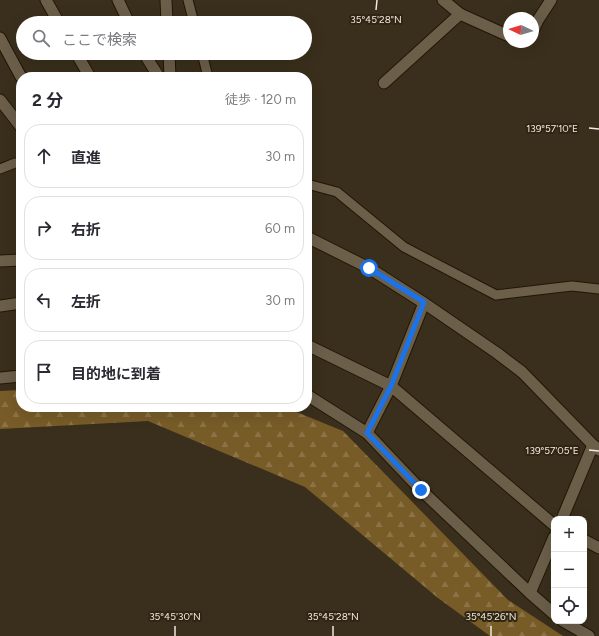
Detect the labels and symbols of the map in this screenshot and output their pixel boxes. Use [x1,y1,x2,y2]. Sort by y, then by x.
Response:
north arrow [503,12,539,48]
text: 35°45'28"N [350,13,402,26]
text: 139°57'10"E [526,122,578,135]
route start [360,259,378,277]
text: 139°57'05"E [525,444,579,457]
route end [412,481,430,499]
text: 35°45'30"N [149,610,201,623]
text: 35°45'28"N [307,610,359,623]
text: 35°45'26"N [465,610,517,623]

